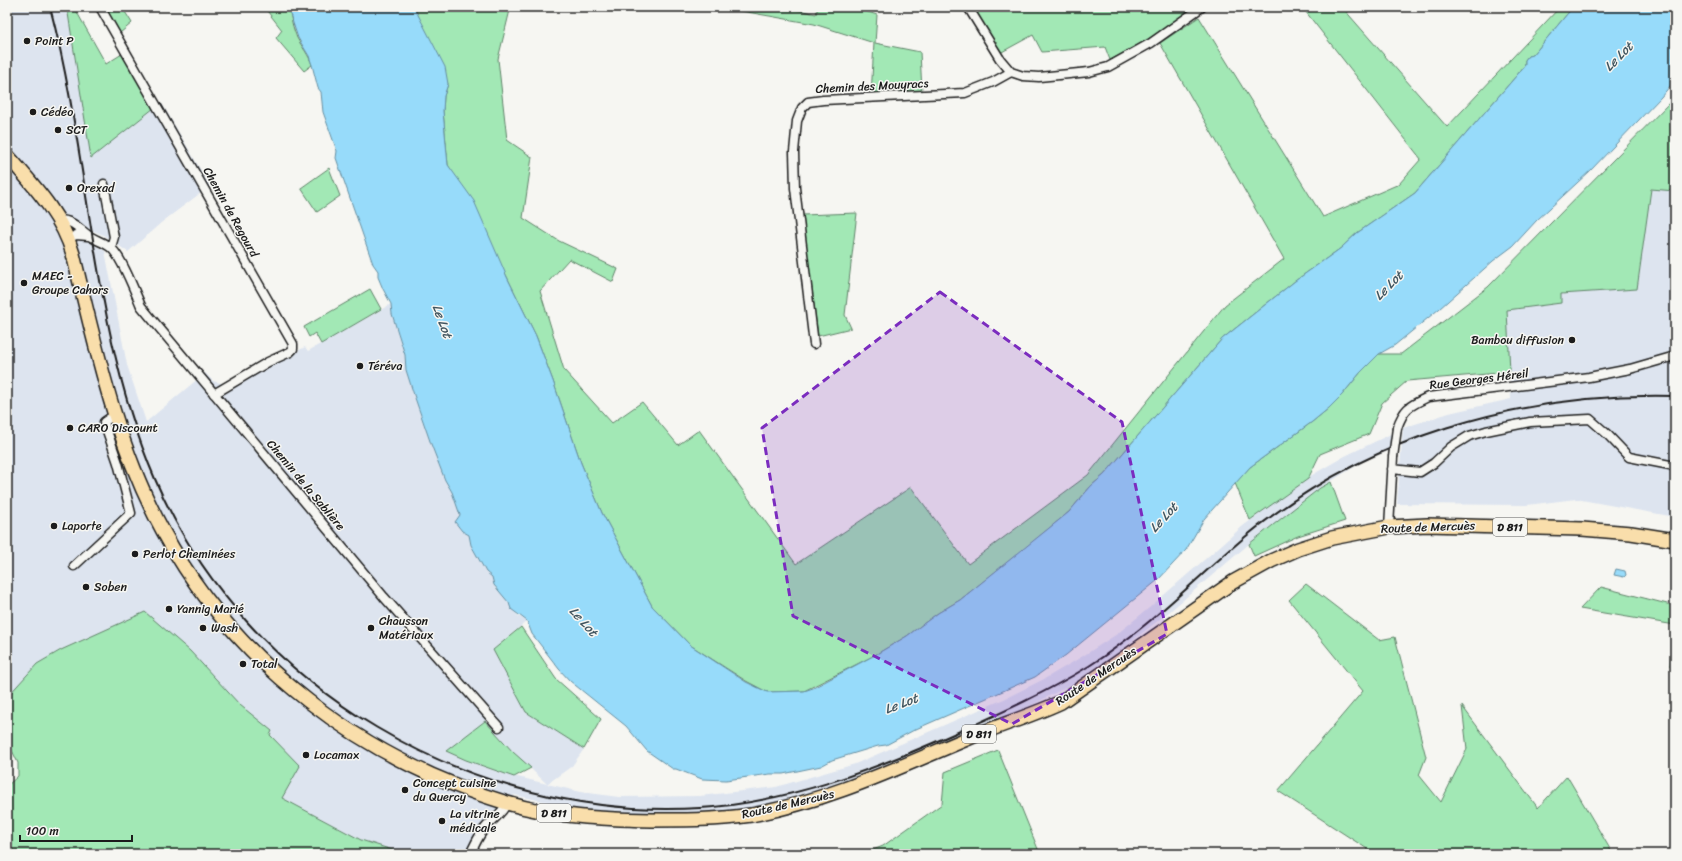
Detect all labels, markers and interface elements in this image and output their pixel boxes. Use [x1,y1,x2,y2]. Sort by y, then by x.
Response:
place label: Point P [35,30,74,52]
water label: Le Lot [1598,35,1640,77]
marker: Point P [22,36,32,46]
street label: Chemin des Mouyracs [815,72,929,100]
place label: Cédéo [41,101,73,123]
marker: Cédéo [28,107,38,117]
place label: SCT [66,119,88,141]
marker: SCT [53,125,63,135]
street label: Chemin de Regourd [197,163,266,263]
place label: Orexad [77,177,115,199]
marker: Orexad [64,183,74,193]
water label: Le Lot [1368,264,1410,306]
place label: MAEC - Groupe Cahors [32,265,109,301]
marker: MAEC - Groupe Cahors [19,278,29,288]
water label: Le Lot [426,301,460,342]
place label: Bambou diffusion [1471,329,1565,351]
marker: Bambou diffusion [1567,335,1577,345]
place label: Téréva [368,355,402,377]
marker: Téréva [355,361,365,371]
street label: Rue Georges Héreil [1428,362,1530,396]
place label: CARO Discount [78,417,158,439]
marker: CARO Discount [65,423,75,433]
street label: Chemin de la Sablière [261,434,351,536]
water label: Le Lot [1143,496,1184,538]
street label: Route de Mercuès [1380,514,1476,540]
place label: Laporte [62,515,102,537]
road number: D 811 [1493,518,1527,536]
marker: Laporte [49,521,59,531]
place label: Perlot Cheminées [143,543,236,565]
marker: Perlot Cheminées [130,549,140,559]
place label: Soben [94,576,127,598]
marker: Soben [81,582,91,592]
place label: Yannig Marié [177,598,244,620]
water label: Le Lot [564,601,605,643]
marker: Yannig Marié [164,604,174,614]
place label: Chausson Matériaux [379,610,434,646]
place label: Wash [211,617,238,639]
marker: Wash [198,623,208,633]
marker: Chausson Matériaux [366,623,376,633]
street label: Route de Mercuès [1051,640,1142,712]
place label: Total [251,653,278,675]
marker: Total [238,659,248,669]
water label: Le Lot [881,686,923,720]
road number: D 811 [962,725,996,743]
place label: Locamax [314,744,360,766]
marker: Locamax [301,750,311,760]
place label: Concept cuisine du Quercy [413,772,496,808]
street label: Route de Mercuès [739,783,837,825]
marker: Concept cuisine du Quercy [400,785,410,795]
place label: La vitrine médicale [450,803,500,839]
road number: D 811 [537,804,571,822]
marker: La vitrine médicale [437,816,447,826]
scale bar [20,817,132,843]
text: 100 m [26,820,59,842]

